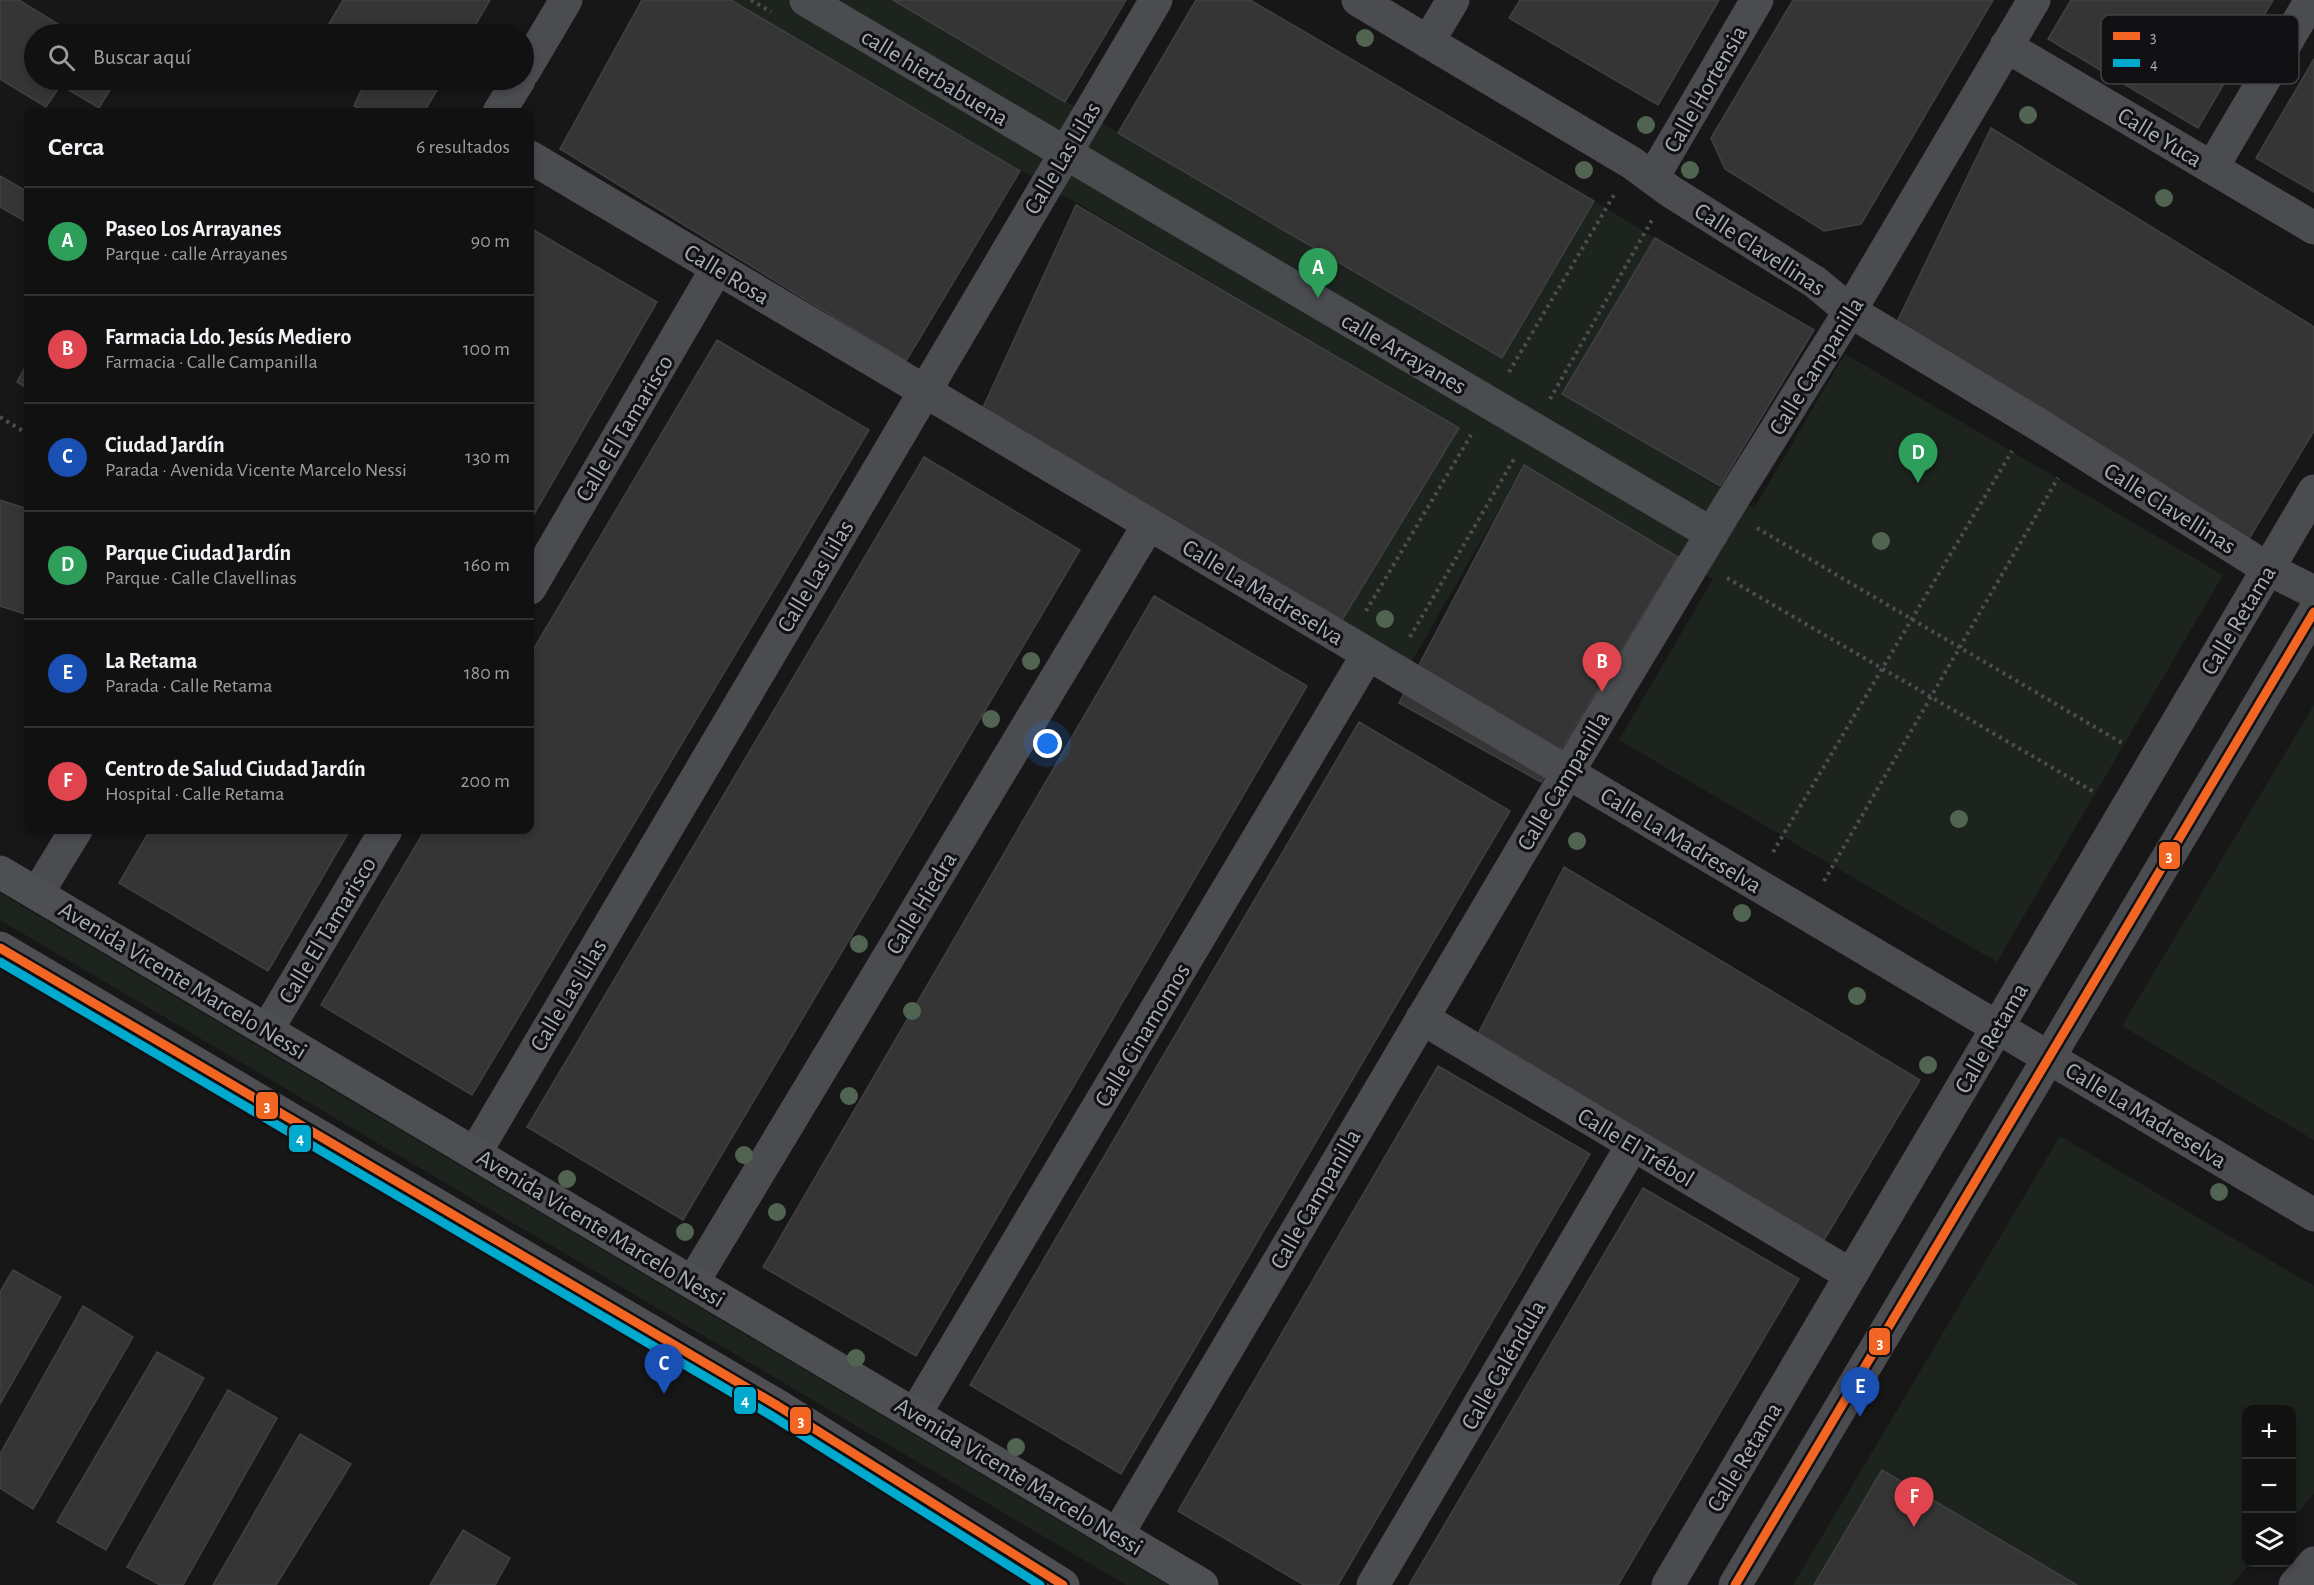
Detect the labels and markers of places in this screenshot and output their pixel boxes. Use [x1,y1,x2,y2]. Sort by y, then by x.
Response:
pin: A [1298,248,1338,298]
pin: D [1898,434,1938,483]
pin: B [1582,642,1622,692]
pin: C [644,1344,684,1394]
pin: E [1840,1368,1880,1417]
pin: F [1894,1478,1934,1527]

